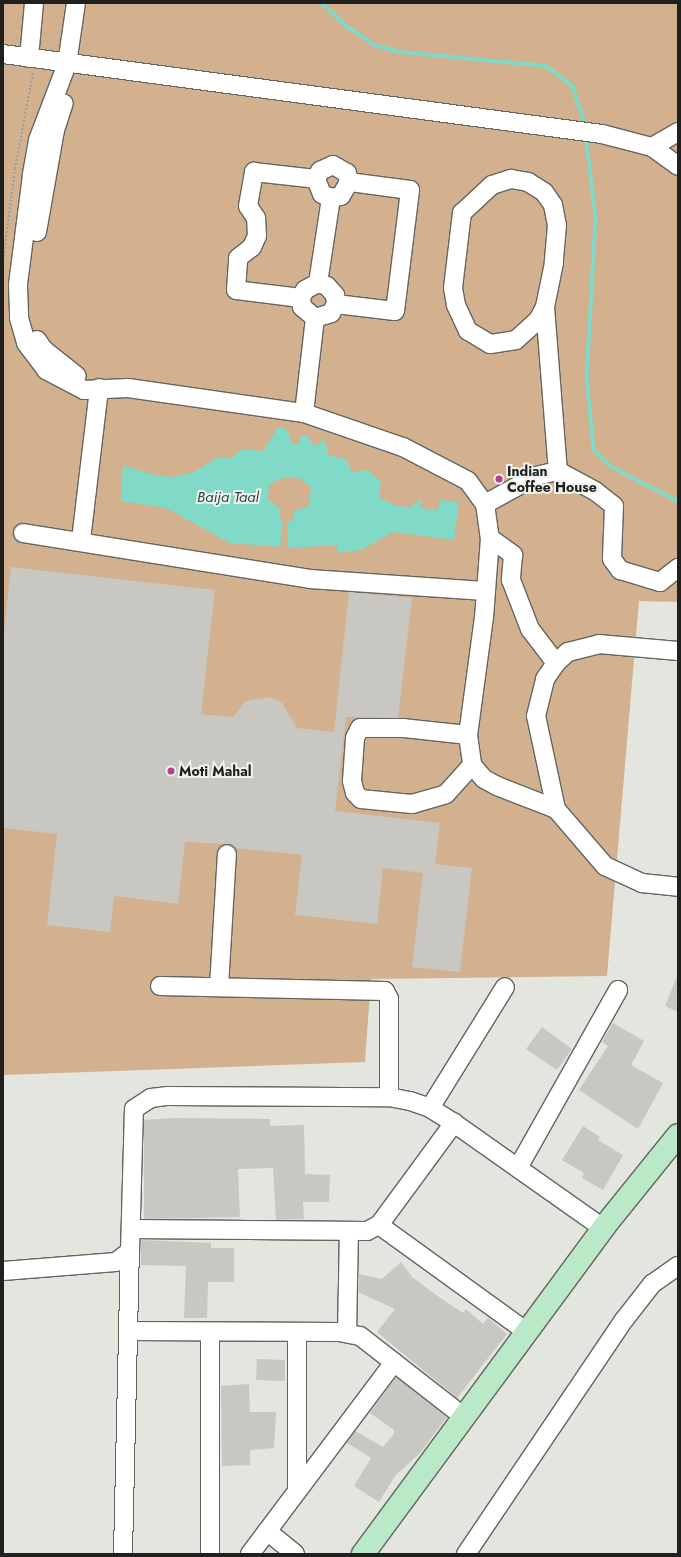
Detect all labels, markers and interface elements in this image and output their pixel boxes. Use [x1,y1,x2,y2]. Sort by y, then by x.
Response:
place label: Indian Coffee House [507,463,597,496]
marker: Indian Coffee House [494,474,504,484]
water label: Baija Taal [197,489,259,507]
place label: Moti Mahal [179,763,252,779]
marker: Moti Mahal [166,766,176,776]

